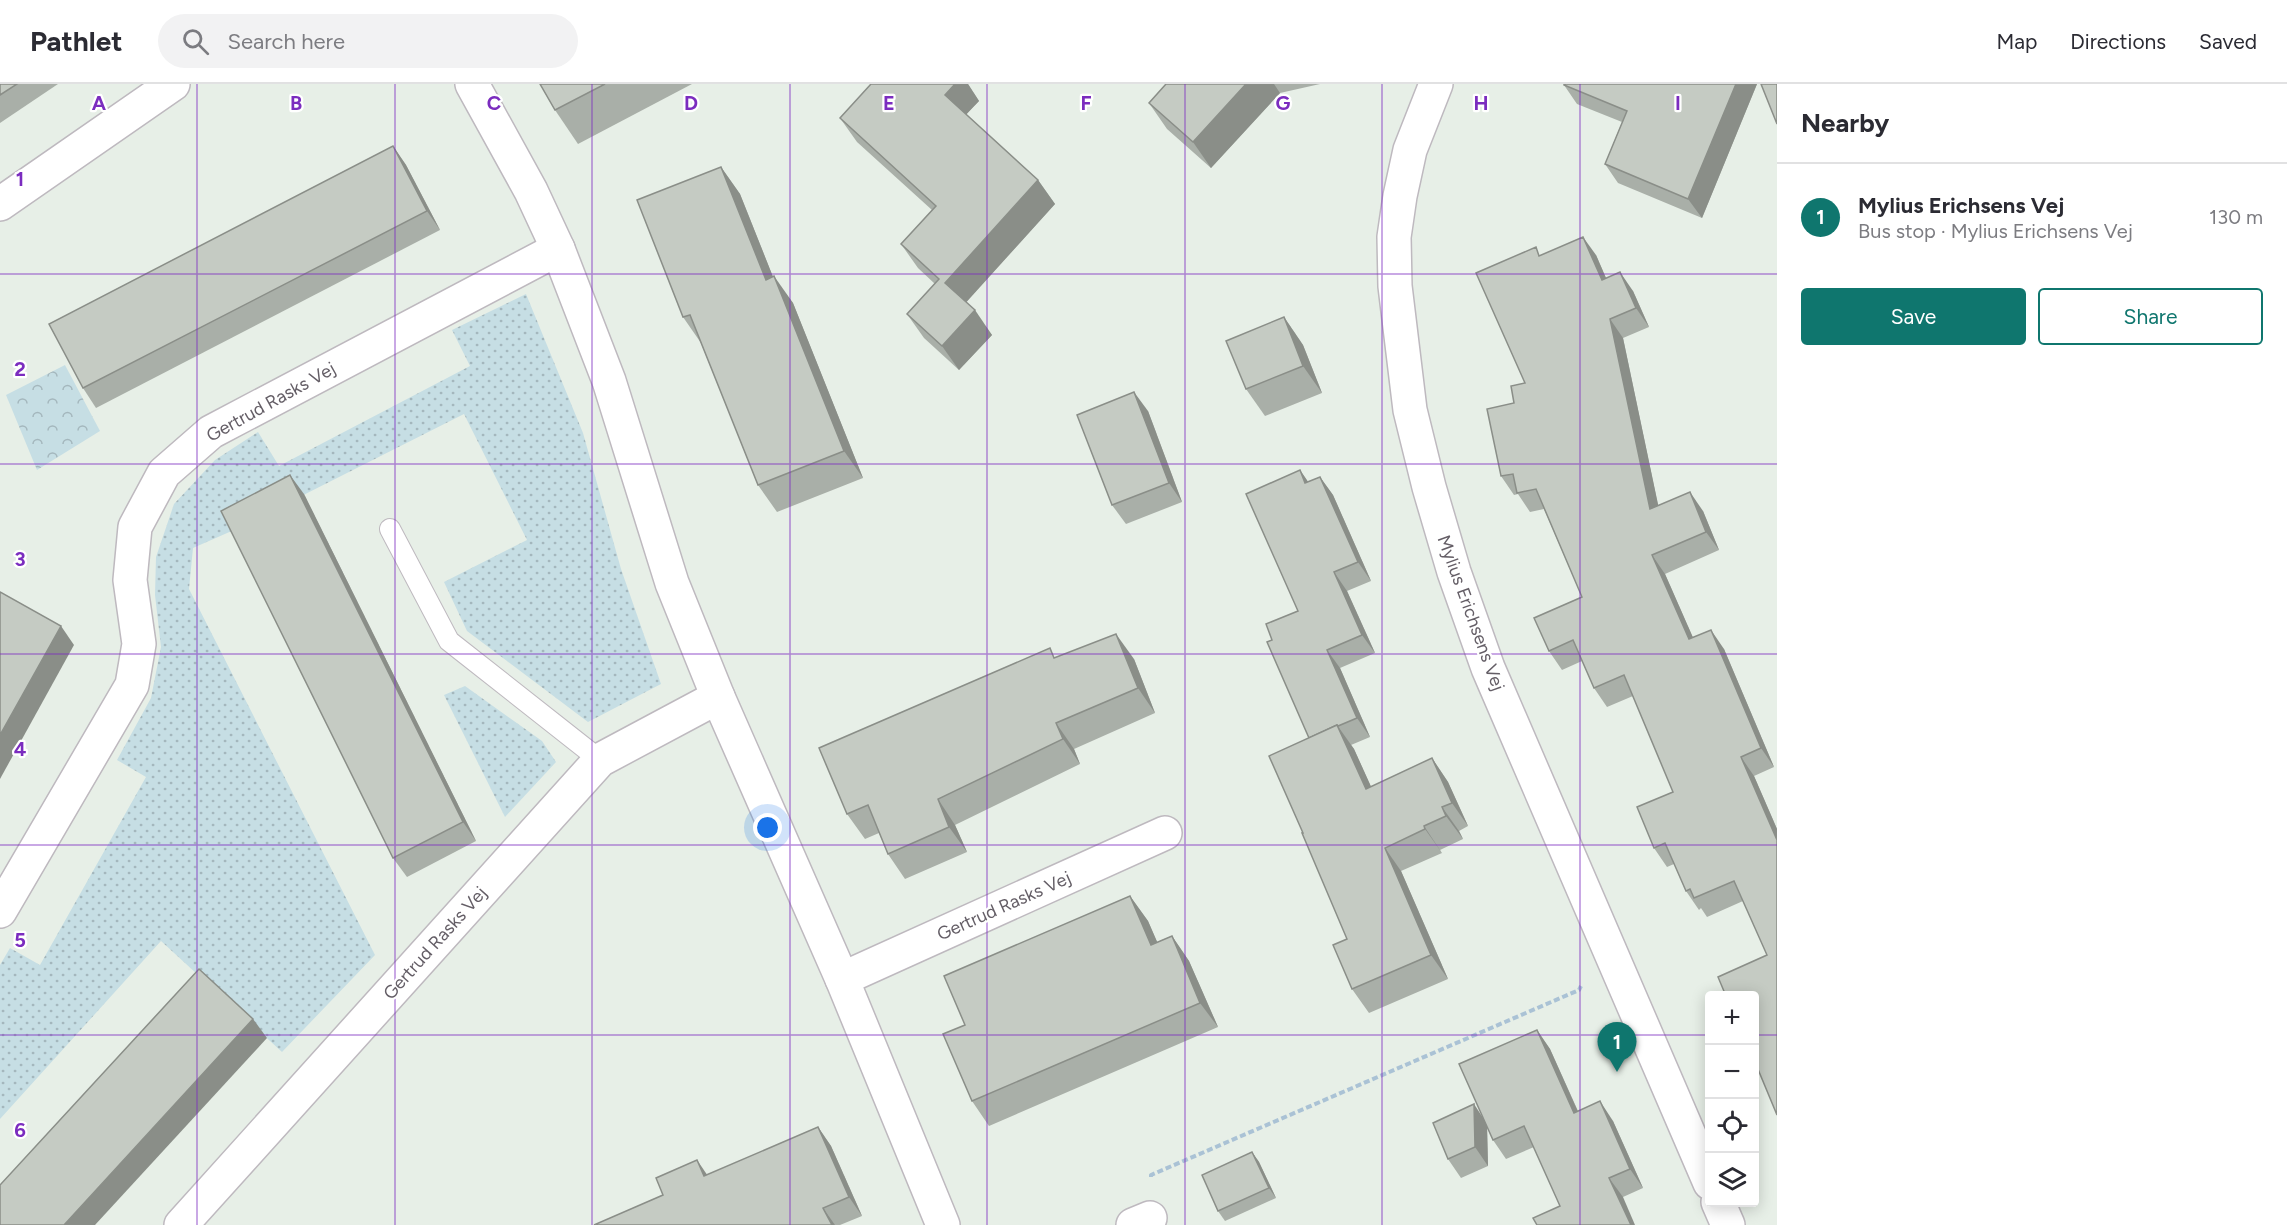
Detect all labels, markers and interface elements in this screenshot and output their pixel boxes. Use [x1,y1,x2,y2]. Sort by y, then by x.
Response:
search box [158,14,578,68]
text: Pathlet [30,24,122,58]
icon: search [179,25,212,58]
text: Search here [227,28,345,55]
text: Map [1996,29,2037,54]
text: Directions [2070,29,2166,54]
text: Saved [2199,29,2257,54]
text: A [92,91,107,115]
text: B [290,91,302,115]
text: C [487,91,501,115]
text: D [684,91,698,115]
text: E [883,91,895,115]
text: F [1080,91,1092,115]
text: G [1276,91,1291,115]
text: H [1474,91,1489,115]
text: I [1675,91,1681,115]
text: Nearby [1801,107,1889,139]
text: 1 [16,167,24,191]
text: Mylius Erichsens Vej [1858,192,2064,219]
text: 1 [1816,205,1825,229]
text: 130 m [2209,205,2263,229]
text: Bus stop · Mylius Erichsens Vej [1858,219,2133,243]
button: Save [1801,288,2026,345]
button: Share [2038,288,2263,345]
text: 2 [14,357,26,381]
street label: Gertrud Rasks Vej [203,357,339,447]
street label: Mylius Erichsens Vej [1433,532,1509,694]
text: 3 [14,547,26,571]
text: 4 [14,737,27,761]
your location [753,813,782,842]
street label: Gertrud Rasks Vej [934,867,1074,945]
street label: Gertrud Rasks Vej [379,882,491,1004]
text: 5 [14,928,26,952]
map controls [1705,991,1759,1207]
button: + [1705,991,1759,1045]
pin: 1 [1598,1022,1636,1072]
button: − [1705,1045,1759,1099]
button: locate [1705,1099,1759,1153]
text: 6 [14,1118,26,1142]
button: layers [1705,1153,1759,1207]

